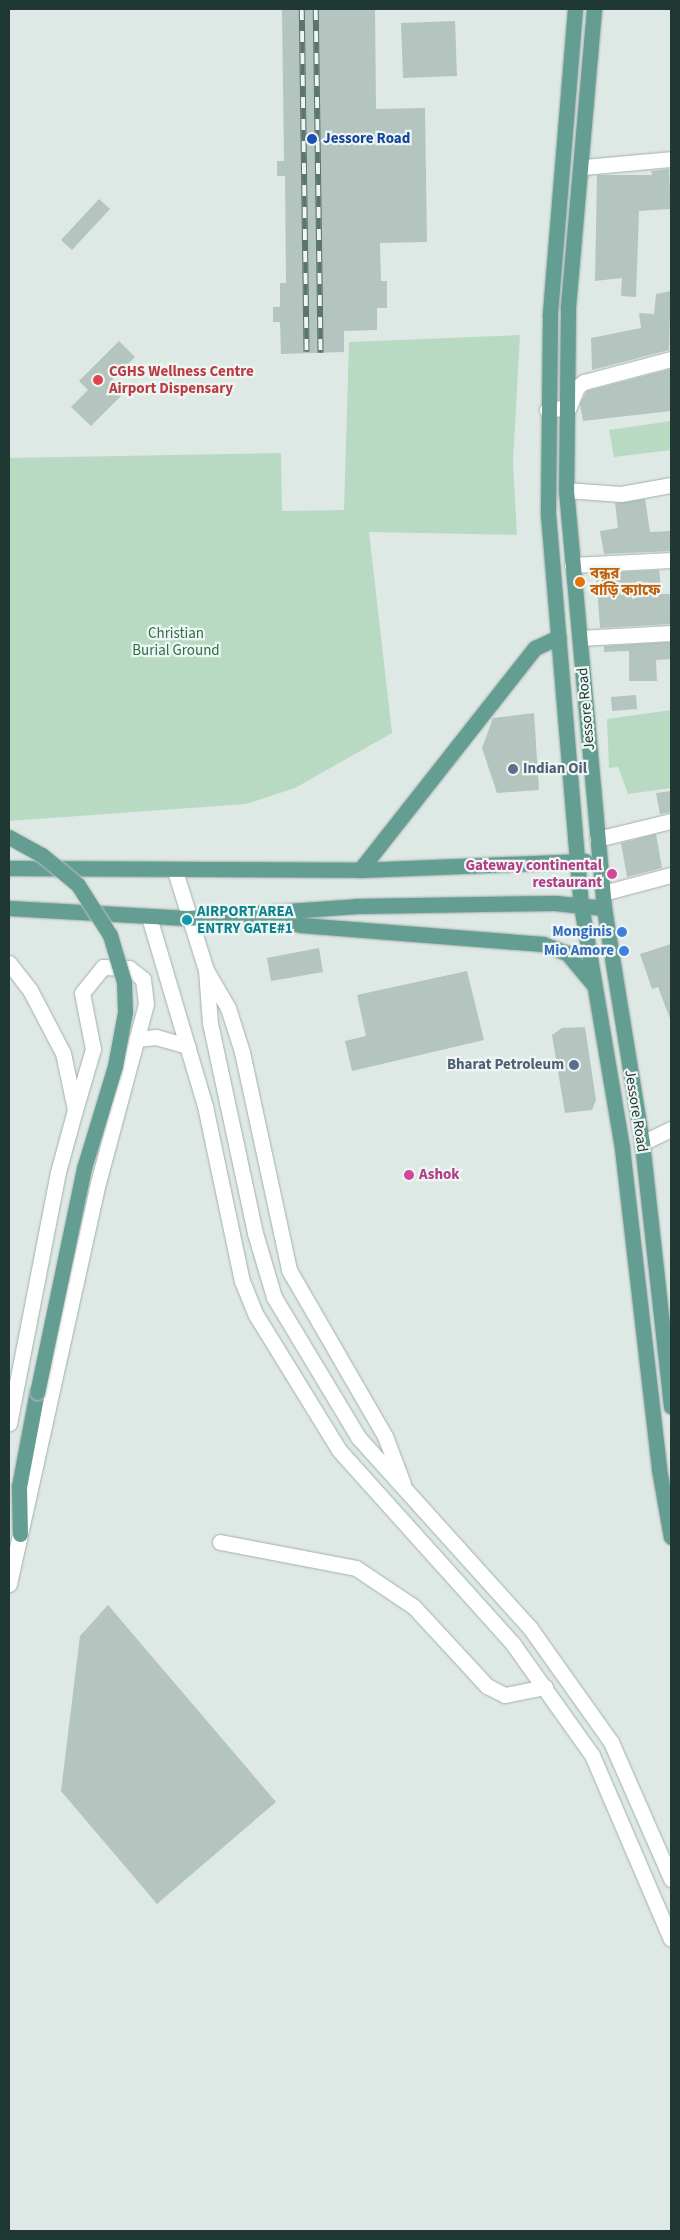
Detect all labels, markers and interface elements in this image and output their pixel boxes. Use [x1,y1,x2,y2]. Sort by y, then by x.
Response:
place label: Jessore Road [323,130,410,148]
marker: Jessore Road [305,132,319,146]
place label: CGHS Wellness Centre Airport Dispensary [109,362,254,397]
marker: CGHS Wellness Centre Airport Dispensary [91,373,105,387]
place label: বন্ধুর বাড়ি ক্যাফে [590,564,660,599]
marker: বন্ধুর বাড়ি ক্যাফে [574,576,586,588]
park label: Christian Burial Ground [132,624,220,659]
street label: Jessore Road [573,667,599,751]
place label: Indian Oil [523,760,587,778]
marker: Indian Oil [507,763,519,775]
place label: Gateway continental restaurant [465,856,602,891]
marker: Gateway continental restaurant [606,868,618,880]
place label: AIRPORT AREA ENTRY GATE#1 [197,902,293,937]
marker: AIRPORT AREA ENTRY GATE#1 [181,914,193,926]
place label: Monginis [552,923,612,941]
marker: Monginis [616,926,628,938]
place label: Mio Amore [544,942,614,960]
marker: Mio Amore [618,945,630,957]
place label: Bharat Petroleum [447,1056,564,1074]
marker: Bharat Petroleum [568,1059,580,1071]
street label: Jessore Road [621,1069,651,1153]
place label: Ashok [419,1166,460,1184]
marker: Ashok [403,1169,415,1181]

